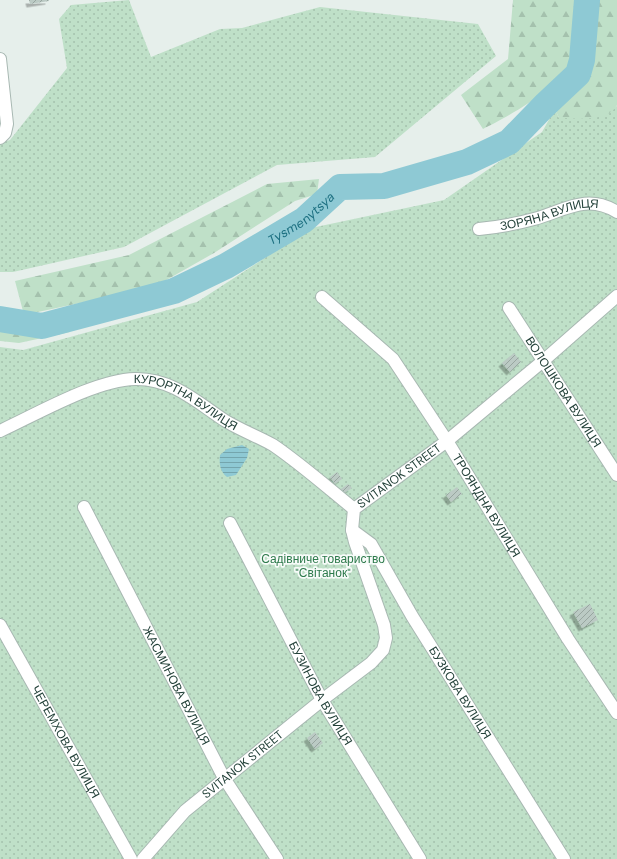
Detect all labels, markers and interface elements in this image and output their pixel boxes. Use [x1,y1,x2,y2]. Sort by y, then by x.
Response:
water label: Tysmenytsya [265,188,338,249]
street label: ЗОРЯНА ВУЛИЦЯ [499,195,599,234]
street label: ВОЛОШКОВА ВУЛИЦЯ [522,333,605,450]
street label: КУРОРТНА ВУЛИЦЯ [134,371,240,434]
street label: SVITANOK STREET [354,440,444,512]
street label: ТРОЯНДНА ВУЛИЦЯ [449,451,524,560]
park label: Садівниче товариство "Світанок" [261,551,385,581]
street label: ЖАСМИНОВА ВУЛИЦЯ [139,623,214,748]
street label: БУЗИНОВА ВУЛИЦЯ [285,639,356,748]
street label: БУЗКОВА ВУЛИЦЯ [425,644,495,742]
street label: ЧЕРЕМХОВА ВУЛИЦЯ [28,683,103,801]
street label: SVITANOK STREET [199,726,287,802]

